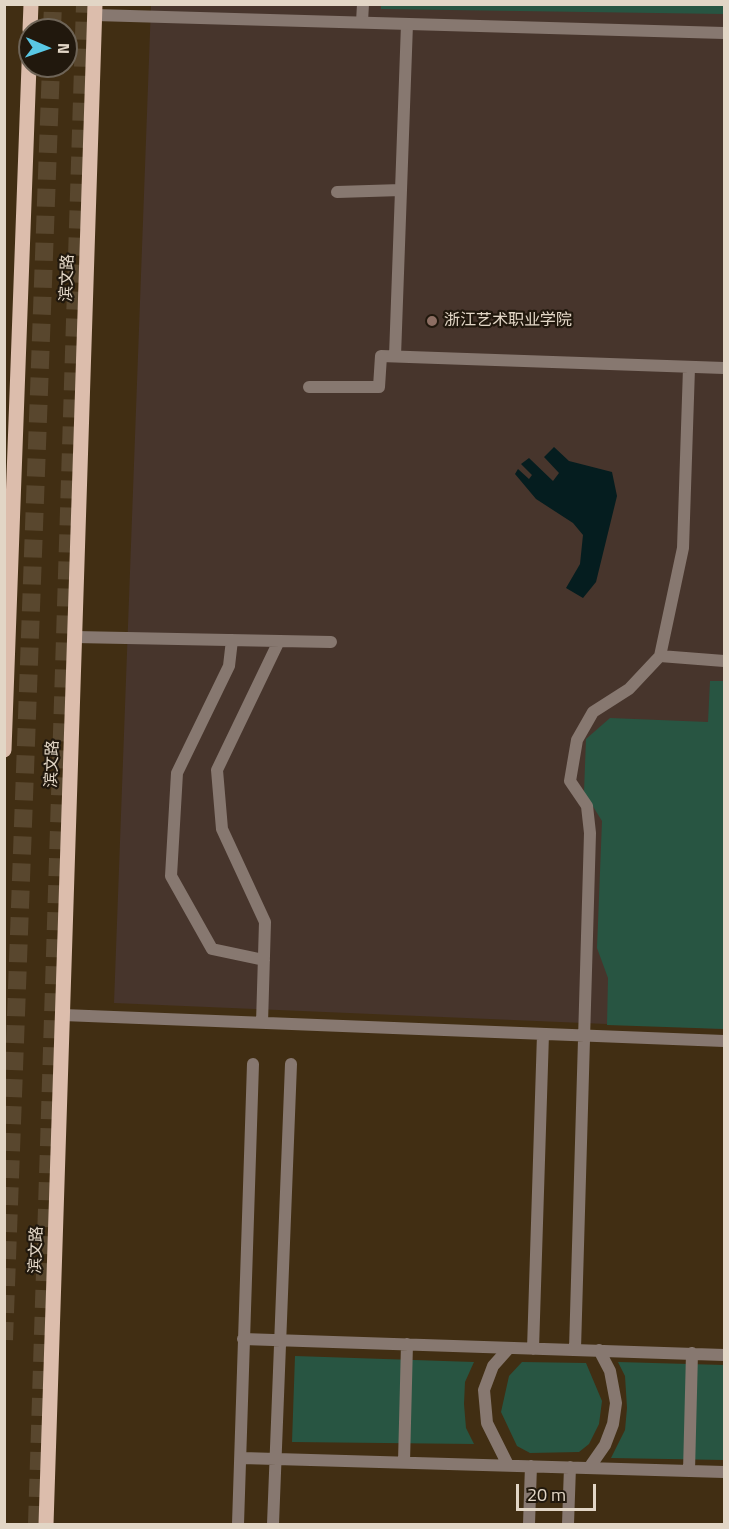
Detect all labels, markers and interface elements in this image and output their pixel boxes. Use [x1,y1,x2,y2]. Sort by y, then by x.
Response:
north arrow [18,18,78,78]
text: N [52,43,76,55]
street label: 滨文路 [58,254,78,302]
place label: 浙江艺术职业学院 [444,311,572,331]
marker: 浙江艺术职业学院 [425,314,439,328]
street label: 滨文路 [43,740,63,788]
street label: 滨文路 [27,1226,47,1274]
scale bar [519,1472,598,1510]
text: 20 m [527,1481,566,1508]

